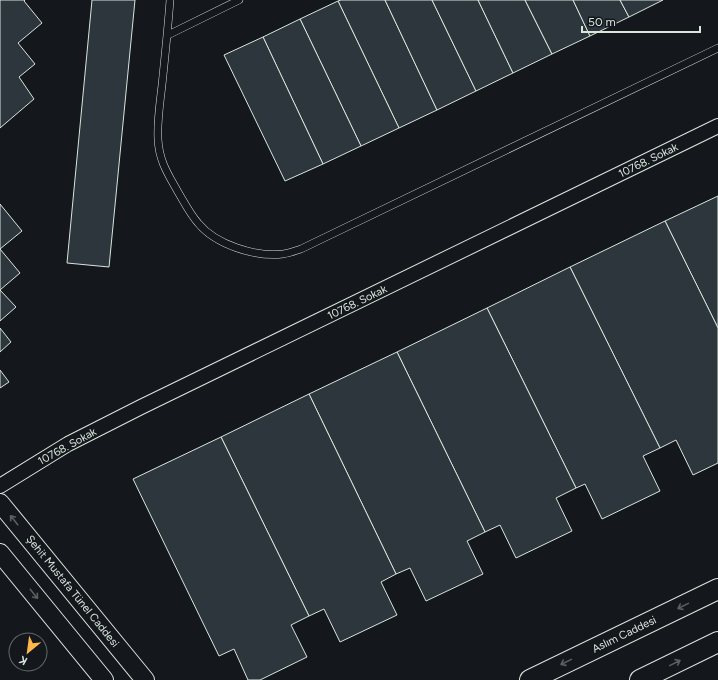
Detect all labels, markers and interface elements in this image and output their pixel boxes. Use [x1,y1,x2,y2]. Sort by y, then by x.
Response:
scale bar [582,8,700,34]
text: 50 m [588,15,616,29]
street label: 10768. Sokak [616,140,681,180]
street label: 10768. Sokak [325,282,390,322]
street label: 10768. Sokak [36,425,99,468]
one-way arrow [10,514,18,525]
street label: Şehit Mustafa Tünel Caddesi [23,533,122,650]
one-way arrow [29,588,38,599]
one-way arrow [677,603,689,610]
street label: Aslım Caddesi [590,613,658,656]
north arrow [8,632,48,672]
text: K [16,653,30,668]
one-way arrow [560,659,572,666]
one-way arrow [668,659,680,666]

